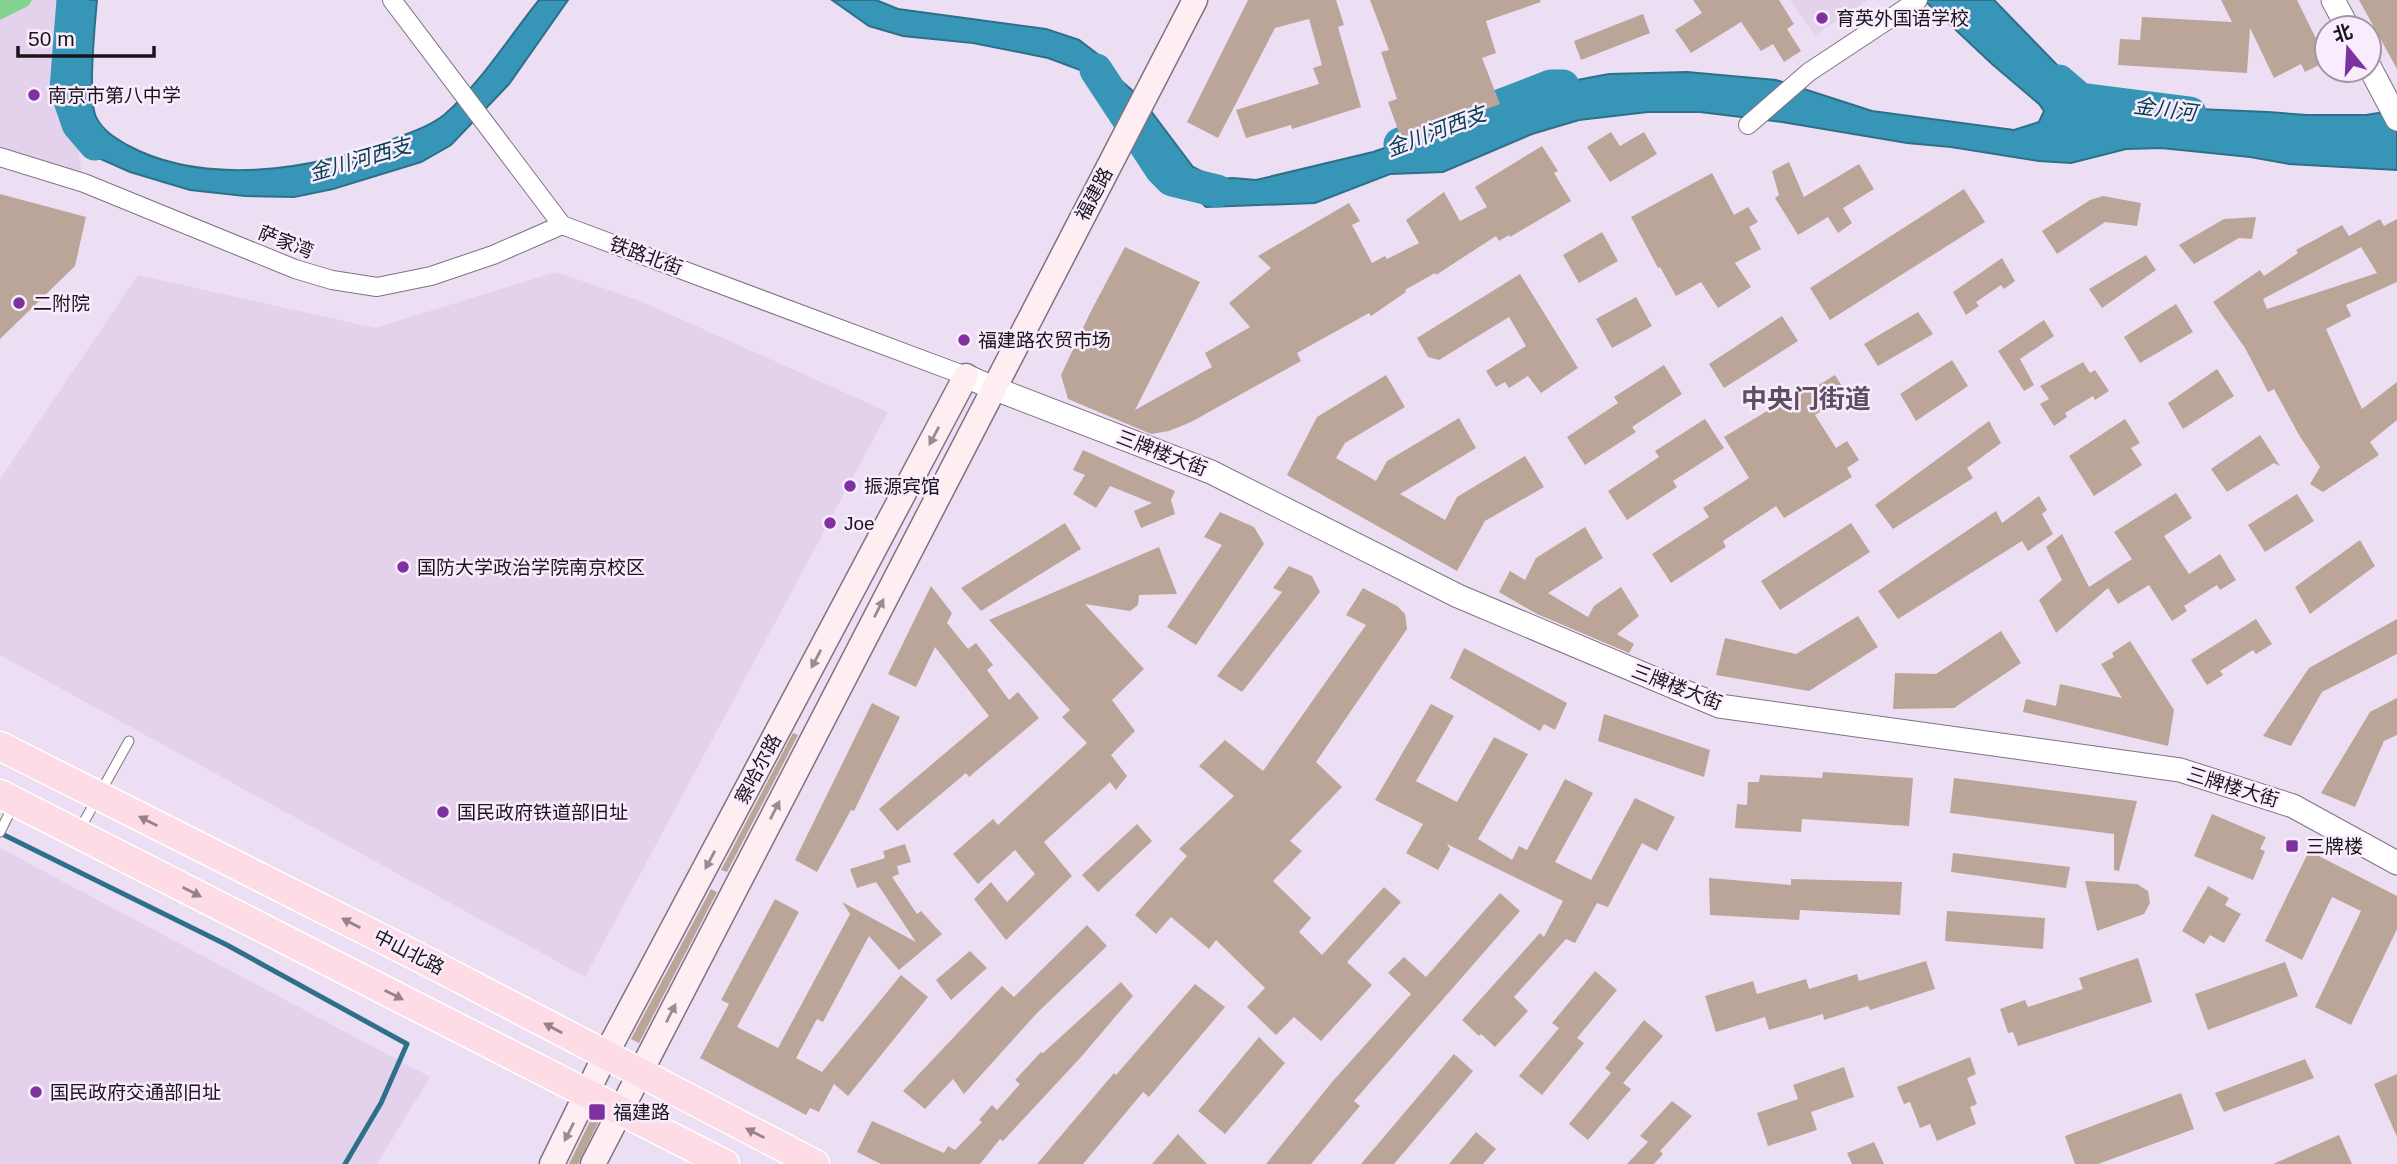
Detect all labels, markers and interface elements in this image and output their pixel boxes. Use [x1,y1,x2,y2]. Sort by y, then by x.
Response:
place label: 育英外国语学校 [1836,8,1969,29]
marker: 育英外国语学校 [1814,10,1830,26]
scale bar [18,14,154,58]
north arrow [2313,14,2383,84]
text: 北 [2331,20,2355,46]
text: 50 m [28,27,75,50]
place label: 南京市第八中学 [48,85,181,106]
marker: 南京市第八中学 [26,87,42,103]
water label: 金川河 [2132,94,2202,125]
water label: 金川河西支 [1383,101,1491,161]
water label: 金川河西支 [306,133,416,185]
street label: 福建路 [1071,164,1117,224]
street label: 萨家湾 [256,222,316,262]
street label: 铁路北街 [607,233,685,279]
place label: 二附院 [33,293,90,314]
marker: 二附院 [11,295,27,311]
place label: 福建路农贸市场 [978,330,1111,351]
marker: 福建路农贸市场 [956,332,972,348]
district label: 中央门街道 [1741,384,1871,414]
one-way arrow [928,426,939,446]
street label: 三牌楼大街 [1114,426,1210,480]
place label: 振源宾馆 [864,476,940,497]
marker: 振源宾馆 [842,478,858,494]
place label: Joe [844,513,875,534]
marker: Joe [822,515,838,531]
place label: 国防大学政治学院南京校区 [417,557,645,578]
marker: 国防大学政治学院南京校区 [395,559,411,575]
one-way arrow [874,598,885,618]
one-way arrow [810,649,822,669]
street label: 三牌楼大街 [1629,660,1725,714]
street label: 察哈尔路 [731,731,785,807]
street label: 三牌楼大街 [2184,763,2282,811]
one-way arrow [769,801,781,820]
place label: 国民政府铁道部旧址 [457,802,628,823]
marker: 国民政府铁道部旧址 [435,804,451,820]
one-way arrow [138,815,158,826]
place label: 三牌楼 [2306,836,2363,857]
marker: 三牌楼 [2284,838,2300,854]
one-way arrow [704,850,716,870]
one-way arrow [182,886,202,898]
one-way arrow [341,918,361,929]
street label: 中山北路 [370,925,448,979]
one-way arrow [384,990,404,1001]
one-way arrow [665,1003,676,1023]
one-way arrow [543,1022,563,1034]
place label: 国民政府交通部旧址 [50,1082,221,1103]
marker: 国民政府交通部旧址 [28,1084,44,1100]
marker: 福建路 [587,1102,607,1122]
place label: 福建路 [613,1102,670,1123]
one-way arrow [563,1122,574,1142]
one-way arrow [745,1127,765,1138]

